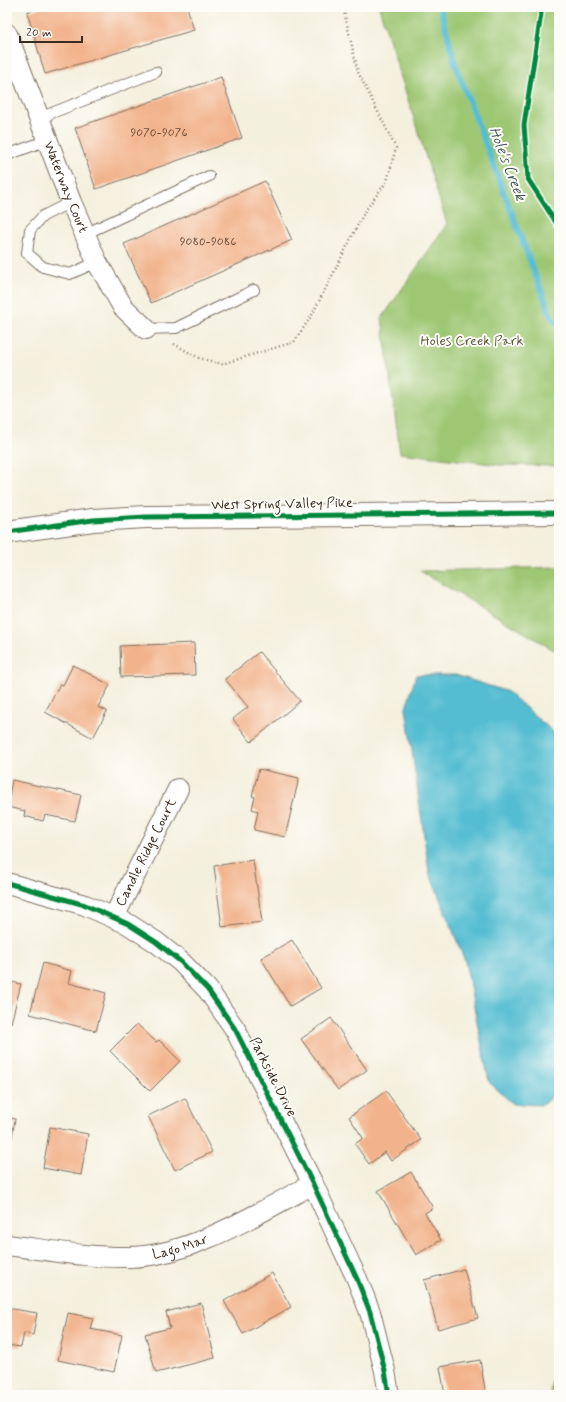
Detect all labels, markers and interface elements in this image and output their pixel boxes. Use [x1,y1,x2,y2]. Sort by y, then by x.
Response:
scale bar [20,18,82,44]
text: 20 m [26,25,52,41]
water label: Hole's Creek [484,124,531,205]
house number: 9070-9076 [130,125,188,141]
street label: Waterway Court [40,139,92,236]
house number: 9080-9086 [180,234,236,250]
park label: Holes Creek Park [421,332,523,350]
street label: West Spring Valley Pike [211,494,353,516]
street label: Candle Ridge Court [112,795,181,910]
street label: Parkside Drive [245,1034,301,1120]
street label: Lago Mar [151,1230,211,1264]

